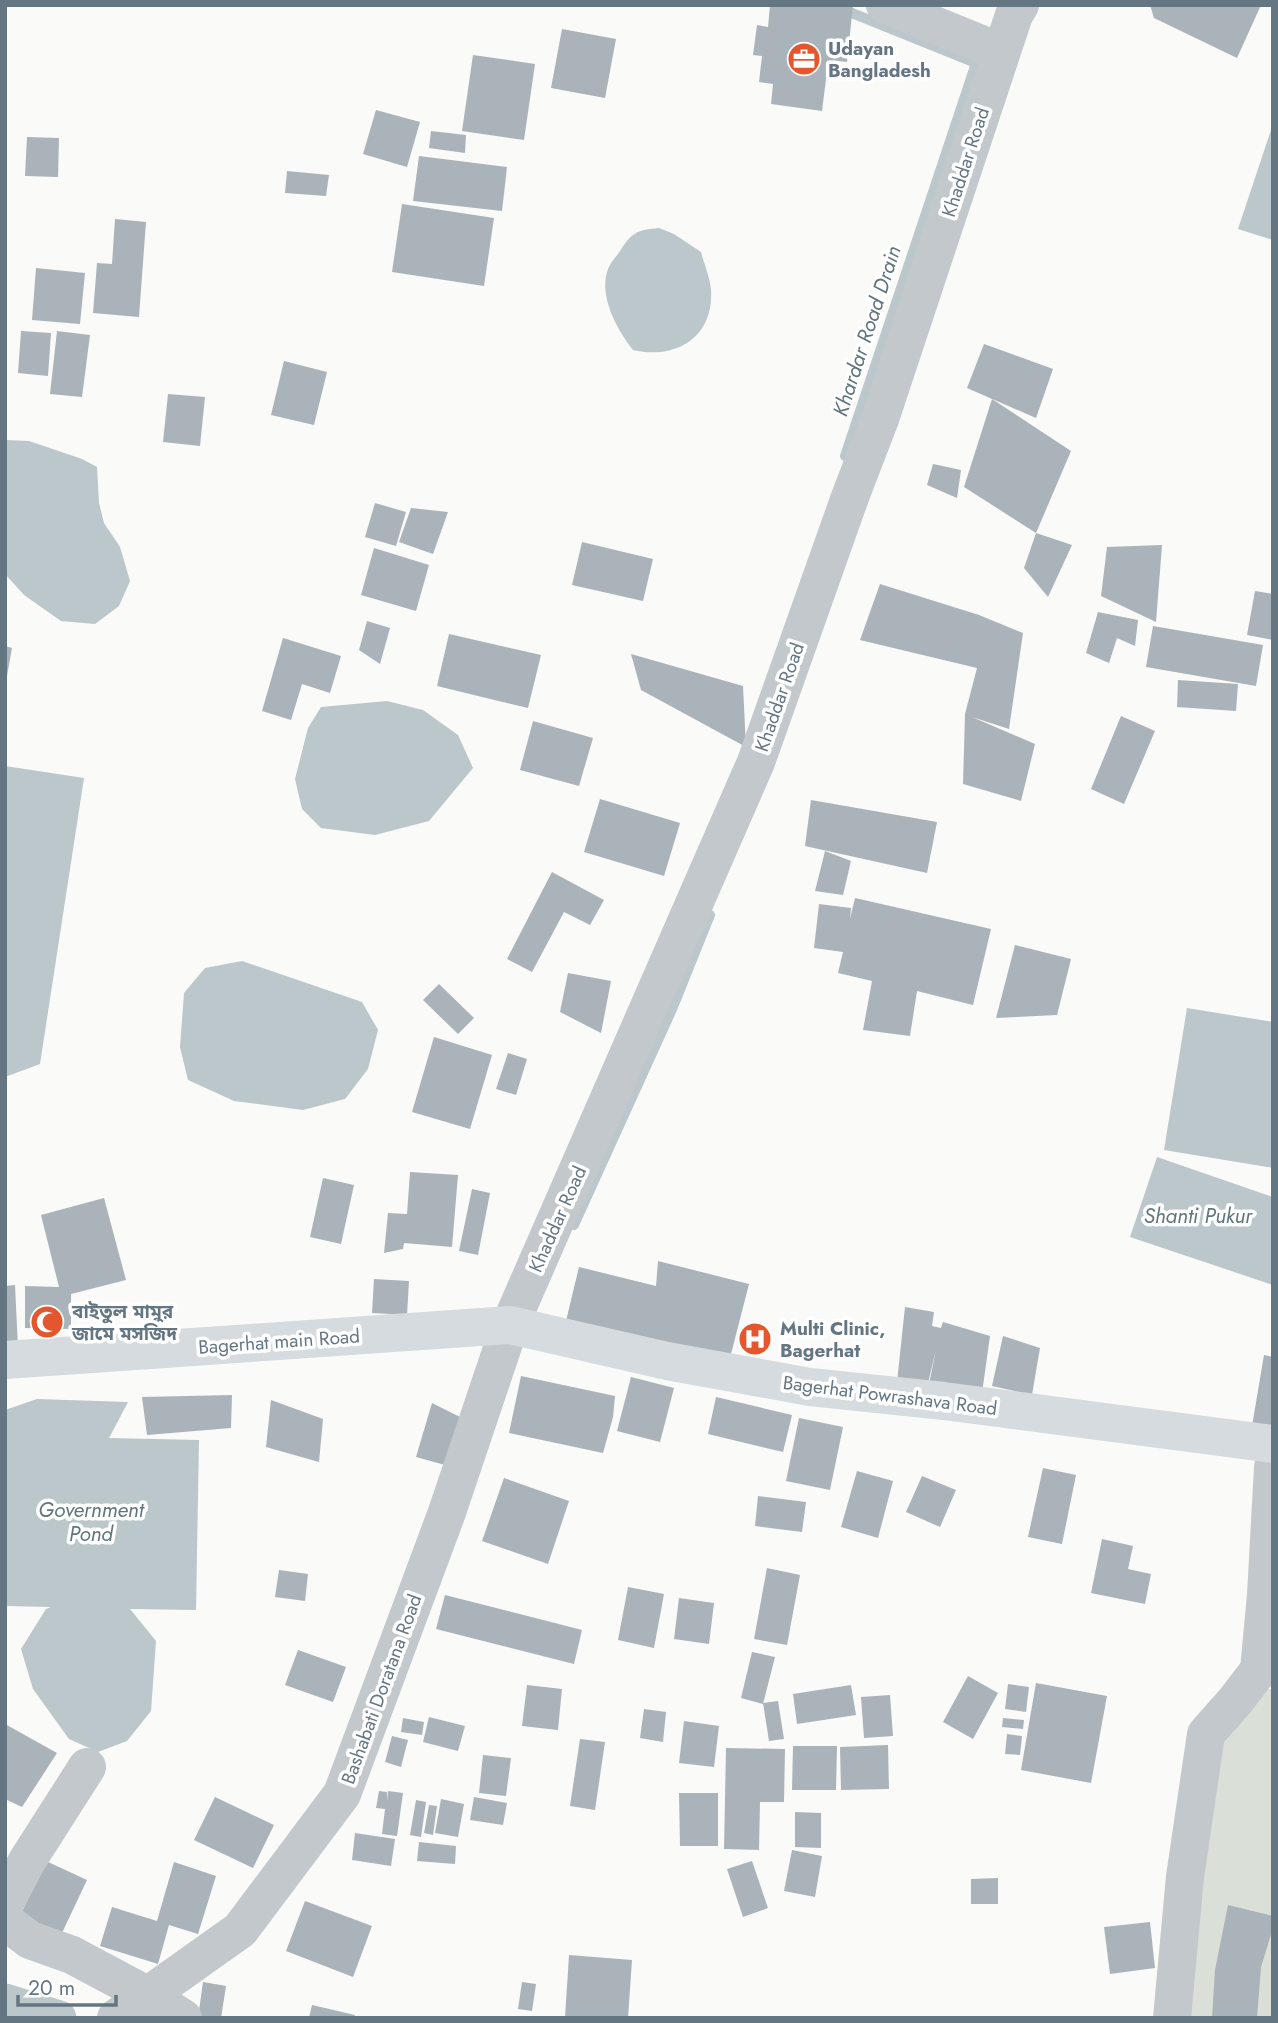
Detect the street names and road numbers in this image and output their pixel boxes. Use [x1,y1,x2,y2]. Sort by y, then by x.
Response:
street label: Khaddar Road [935,104,996,220]
street label: Khaddar Road [748,639,811,755]
street label: Khaddar Road [522,1162,593,1277]
street label: Bagerhat main Road [197,1322,361,1361]
street label: Bagerhat Powrashava Road [781,1369,999,1422]
street label: Bashabati Doratana Road [335,1591,428,1788]

